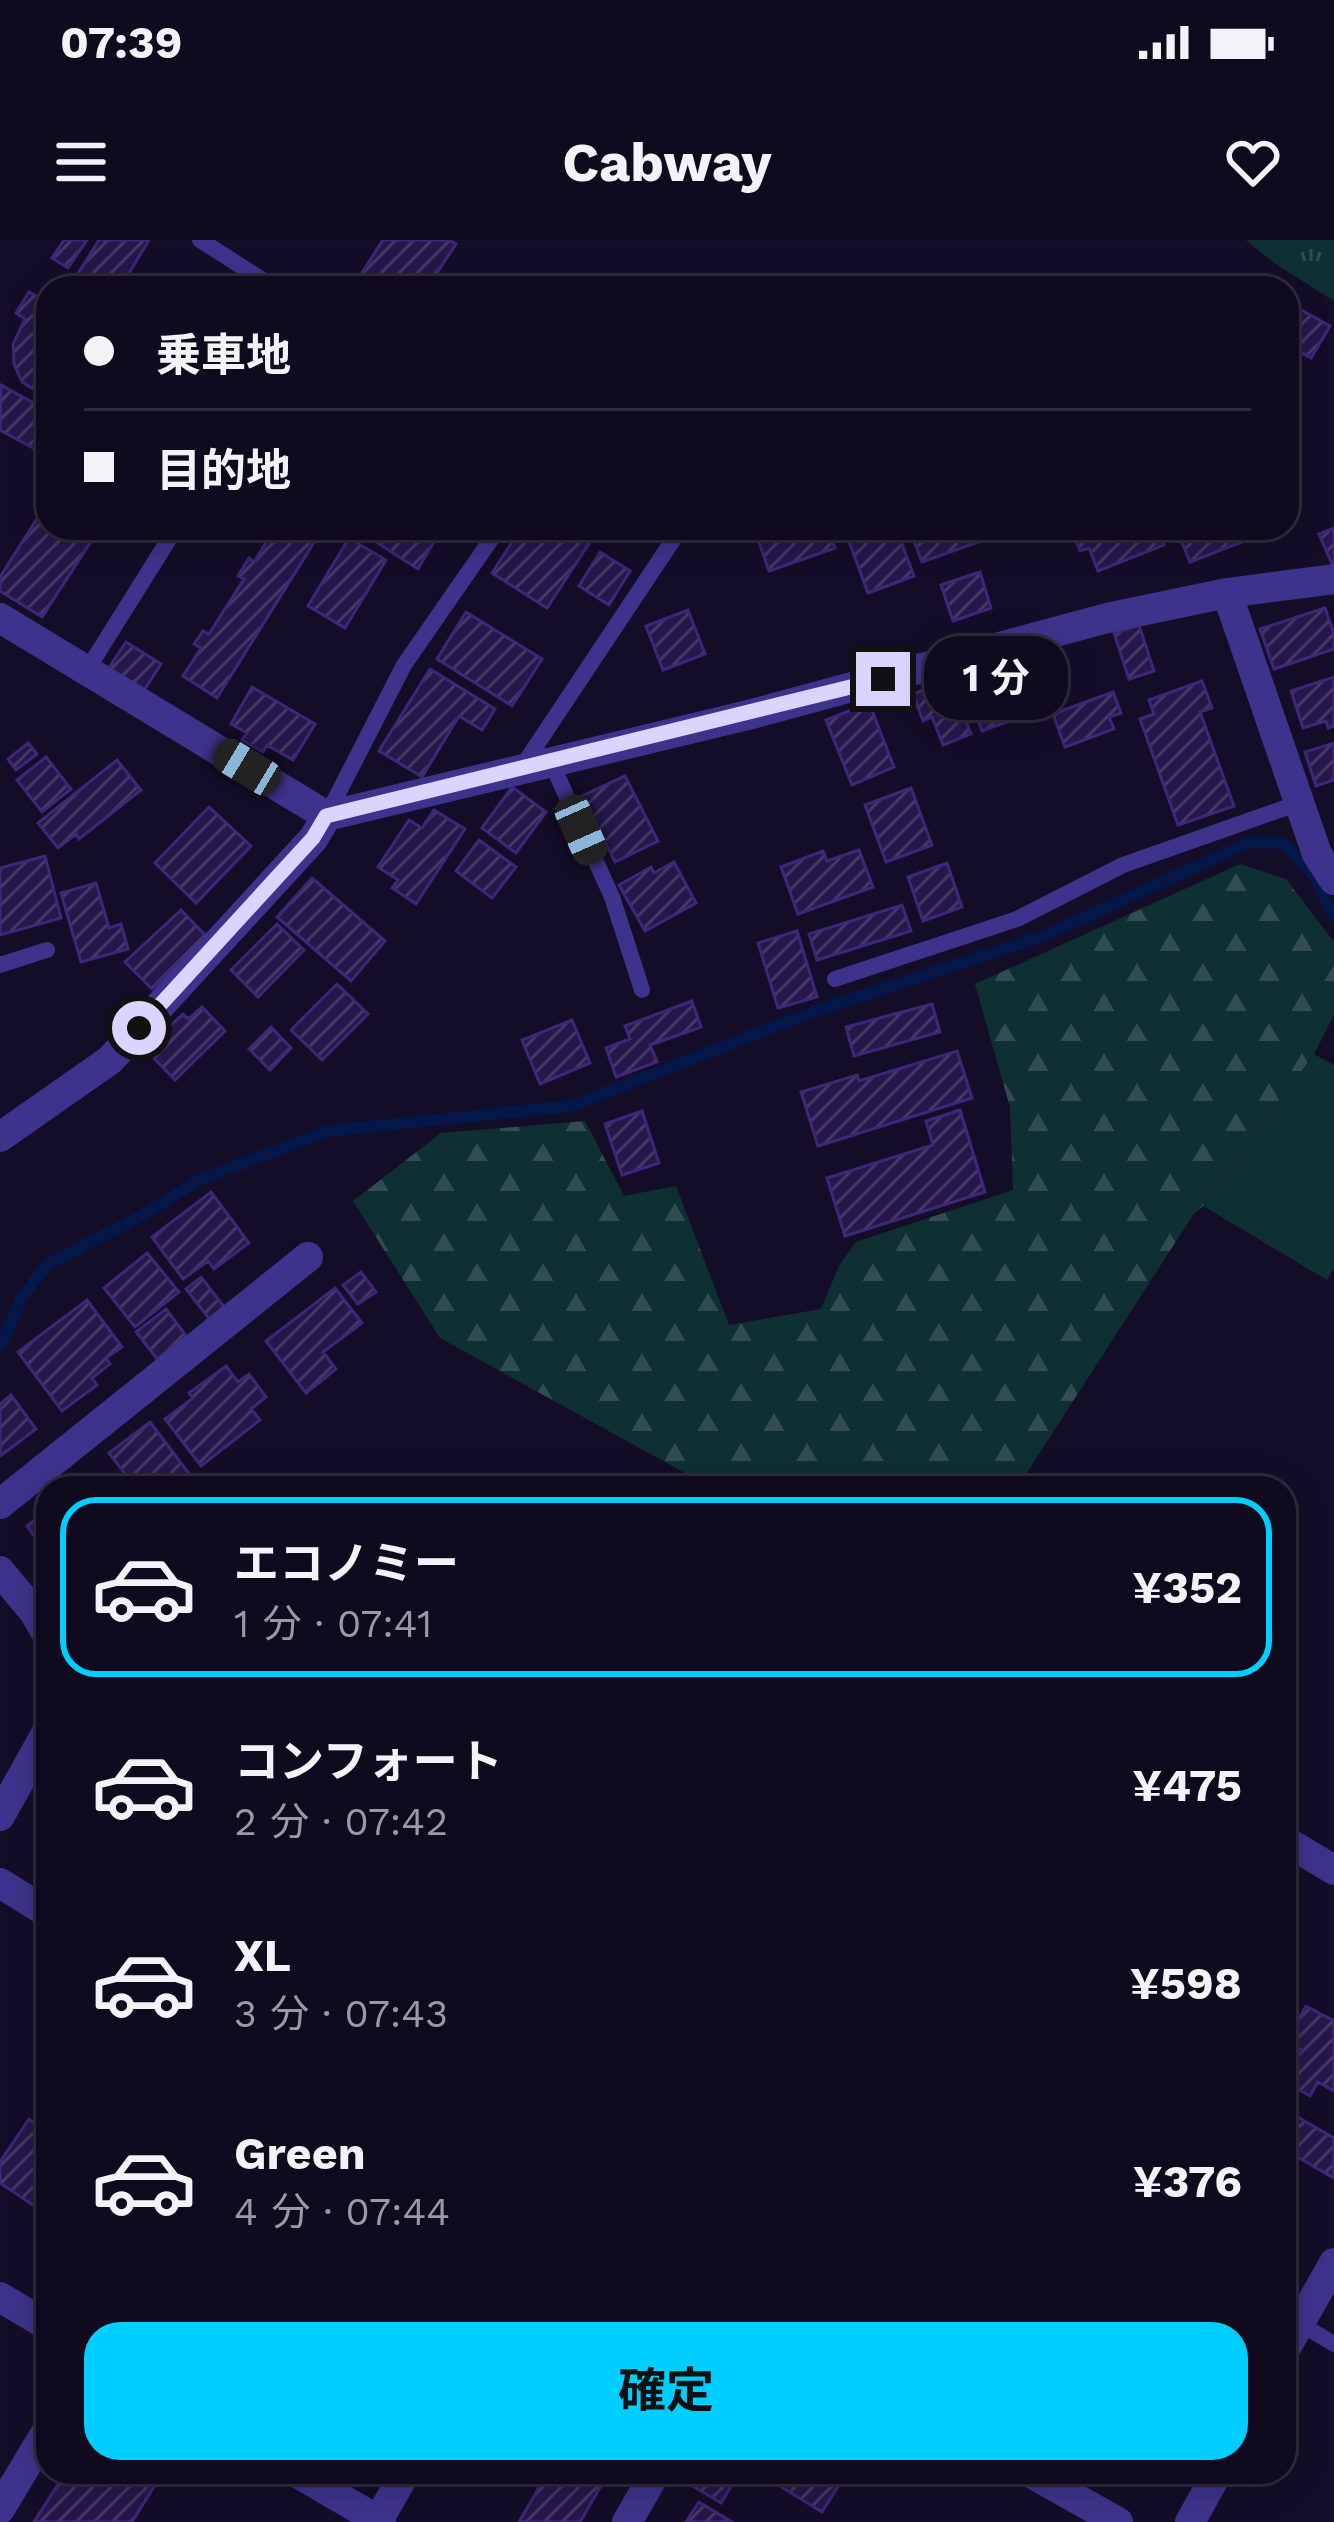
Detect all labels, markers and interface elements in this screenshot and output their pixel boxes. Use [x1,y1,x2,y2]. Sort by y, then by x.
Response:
text: 07:39 [60,16,182,69]
icon: menu [48,129,114,195]
icon: heart [1220,129,1286,195]
text: Cabway [562,131,772,194]
text: 乗車地 [156,329,291,382]
text: 目的地 [156,444,291,497]
callout: 1 分 [925,637,1069,721]
route end [856,652,910,706]
text: 1 分 [963,655,1029,700]
car [207,733,287,801]
car [550,790,612,870]
route start [112,1001,166,1055]
icon: car [90,1533,198,1641]
text: エコノミー [234,1537,459,1590]
text: ¥352 [1132,1561,1242,1614]
text: 1 分 · 07:41 [234,1601,432,1646]
icon: car [90,1731,198,1839]
text: コンフォート [234,1735,503,1788]
text: ¥475 [1132,1759,1242,1812]
text: 2 分 · 07:42 [234,1799,448,1844]
icon: car [90,1929,198,2037]
text: XL [234,1929,291,1982]
text: ¥598 [1130,1957,1242,2010]
text: 3 分 · 07:43 [234,1991,448,2036]
icon: car [90,2127,198,2235]
text: Green [234,2127,366,2180]
text: ¥376 [1133,2155,1242,2208]
text: 4 分 · 07:44 [234,2189,450,2234]
button: 確定 [84,2322,1248,2460]

